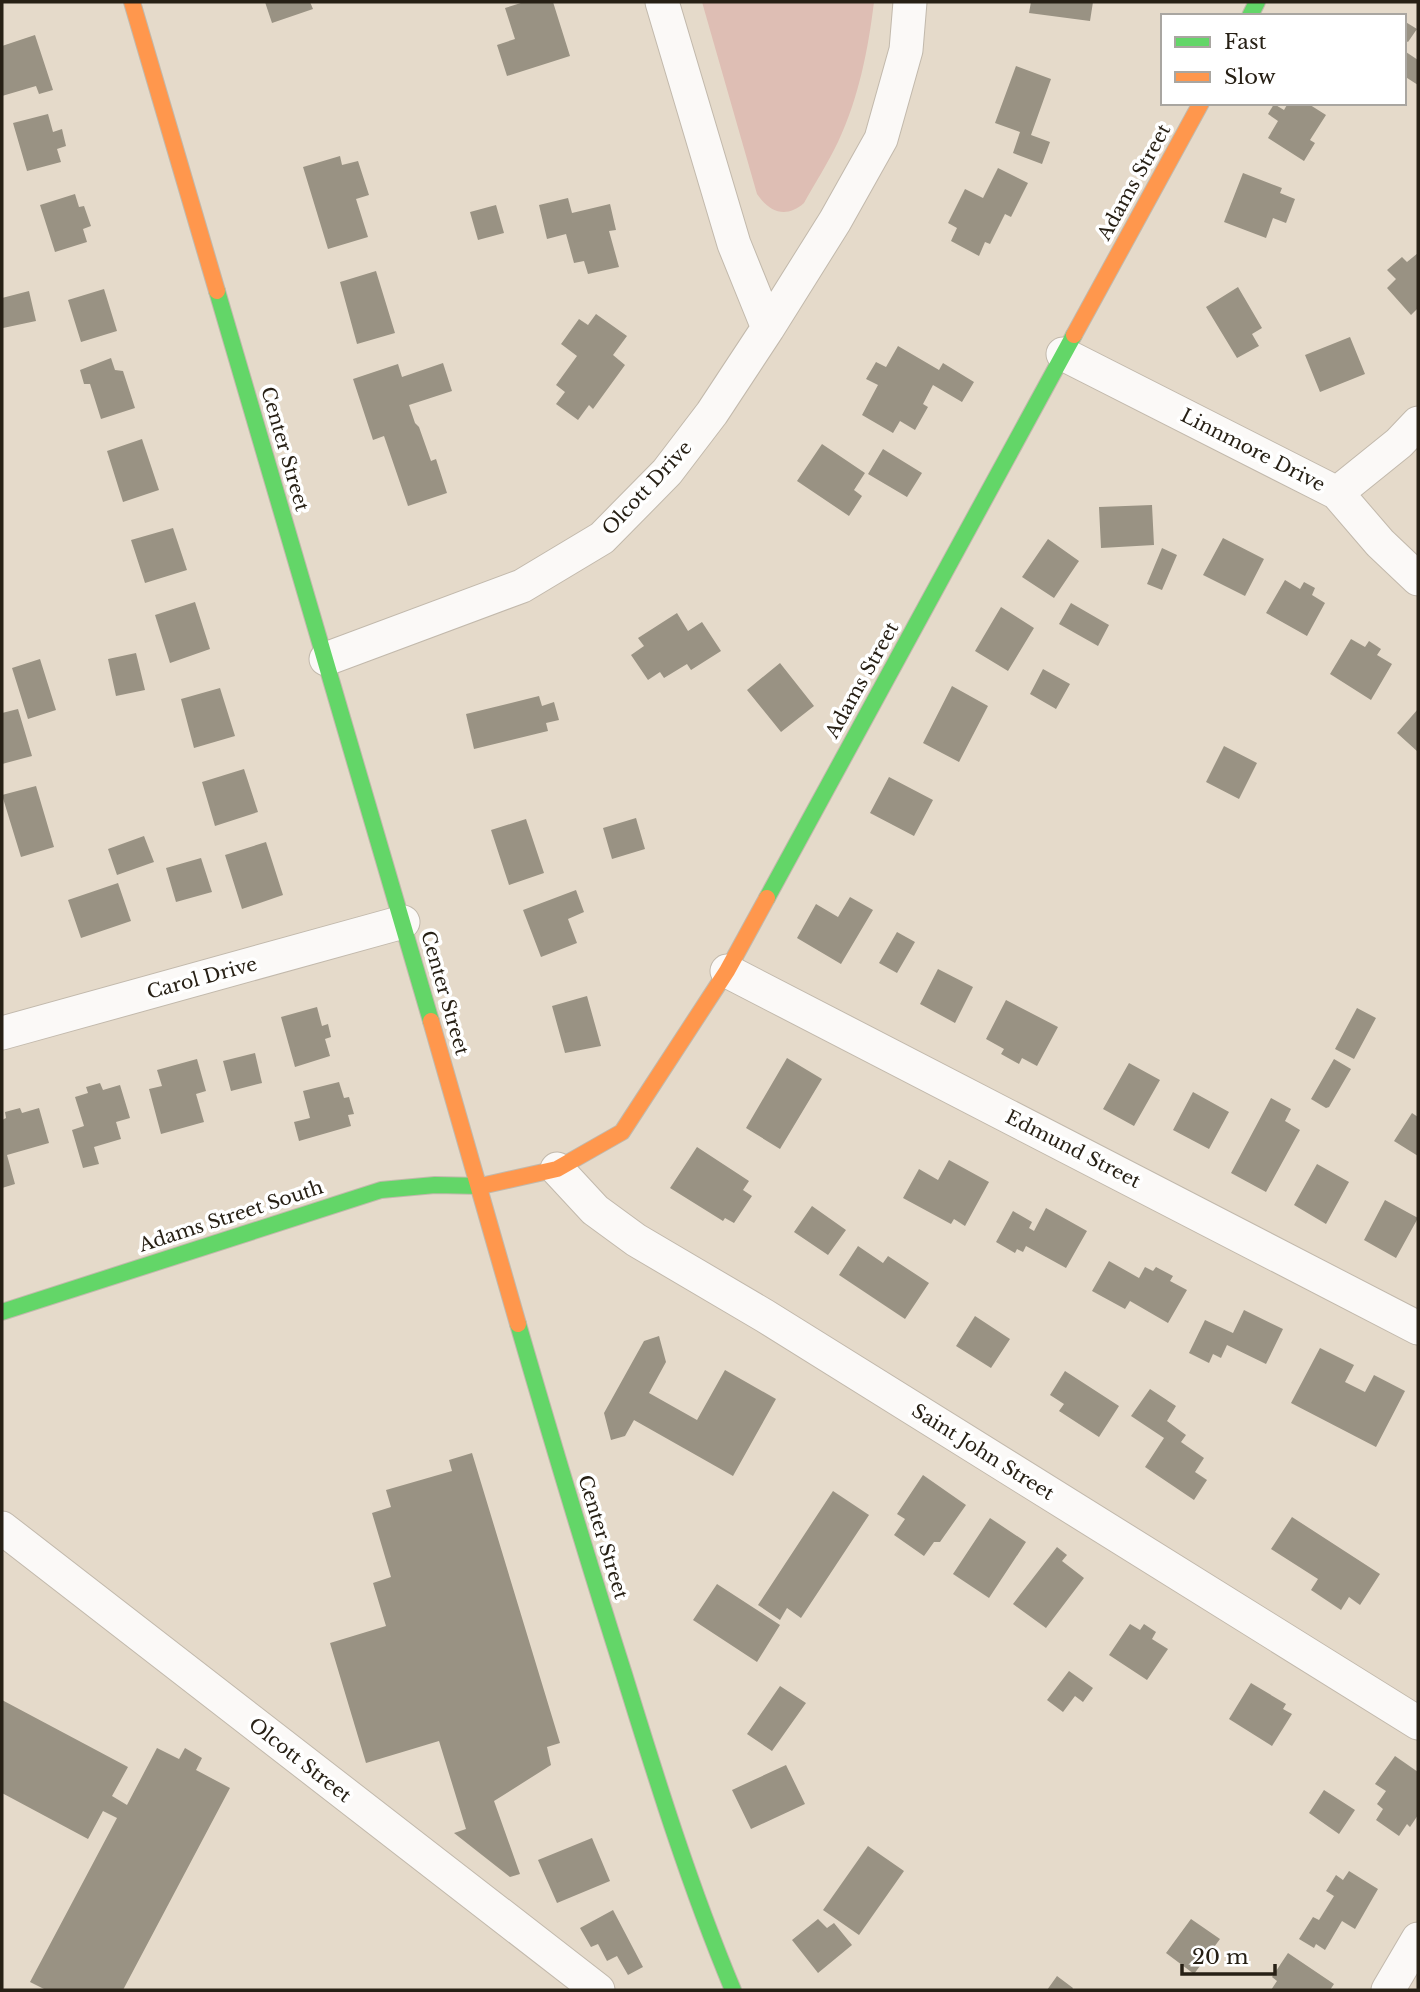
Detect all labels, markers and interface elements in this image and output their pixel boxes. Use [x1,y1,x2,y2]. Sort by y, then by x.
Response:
legend [1161,14,1406,105]
text: Fast [1224,29,1266,55]
text: Slow [1224,64,1276,90]
street label: Adams Street [1092,119,1176,245]
street label: Center Street [256,384,314,515]
street label: Linnmore Drive [1177,404,1329,496]
street label: Olcott Drive [597,436,697,540]
street label: Adams Street [820,617,904,743]
street label: Center Street [416,928,474,1059]
street label: Carol Drive [144,952,260,1004]
street label: Edmund Street [1002,1105,1145,1193]
street label: Adams Street South [135,1175,326,1257]
street label: Saint John Street [908,1399,1059,1505]
street label: Center Street [573,1472,633,1603]
street label: Olcott Street [244,1713,356,1808]
scale bar [1182,1932,1275,1976]
text: 20 m [1192,1944,1249,1970]

